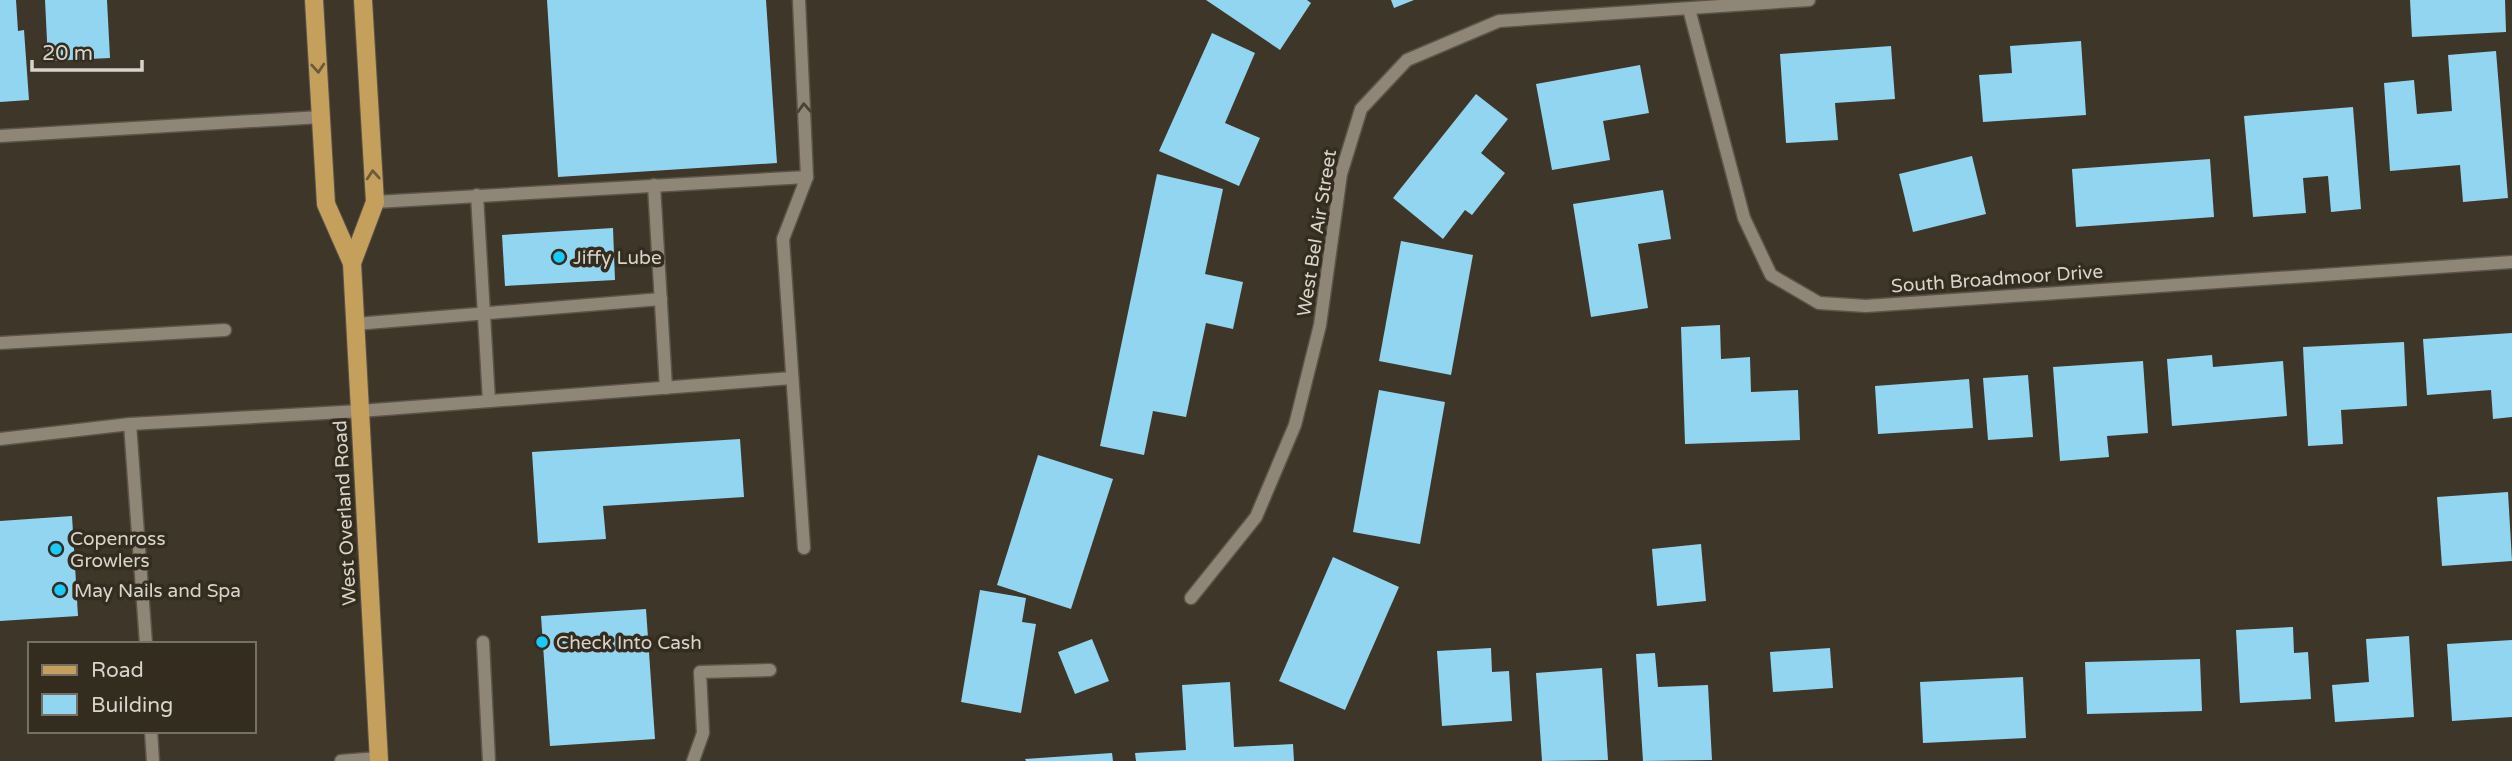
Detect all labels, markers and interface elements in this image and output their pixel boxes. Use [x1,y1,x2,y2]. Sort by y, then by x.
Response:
scale bar [32,28,142,72]
text: 20 m [42,41,93,66]
one-way arrow [310,63,325,74]
one-way arrow [796,103,811,114]
street label: West Bel Air Street [1293,148,1341,318]
one-way arrow [366,169,381,180]
place label: Jiffy Lube [573,247,662,269]
marker: Jiffy Lube [551,249,567,265]
street label: South Broadmoor Drive [1890,261,2104,297]
street label: West Overland Road [329,420,361,606]
place label: Copenross Growlers [70,528,166,572]
marker: Copenross Growlers [48,541,64,557]
place label: May Nails and Spa [74,580,241,602]
marker: May Nails and Spa [52,582,68,598]
place label: Check Into Cash [556,632,702,654]
marker: Check Into Cash [534,634,550,650]
legend [28,642,256,733]
text: Road [91,658,144,683]
text: Building [91,693,173,718]

